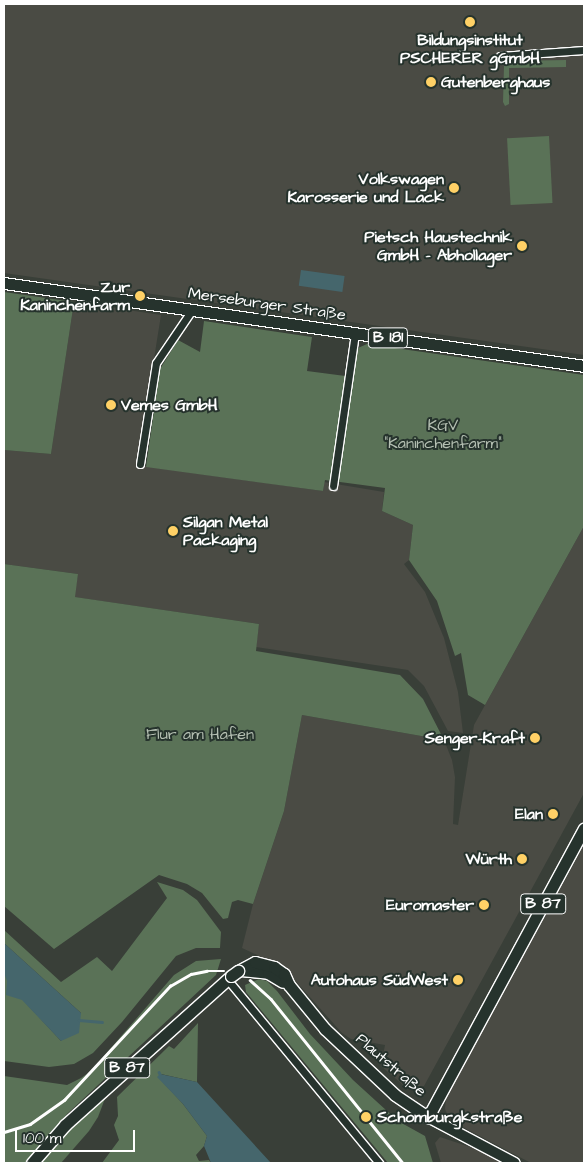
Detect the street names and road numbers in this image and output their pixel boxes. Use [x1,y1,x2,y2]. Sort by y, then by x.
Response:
street label: Merseburger Straße [187,283,347,325]
road number: B 181 [367,326,409,350]
road number: B 87 [519,892,567,916]
street label: Plautstraße [352,1029,430,1101]
road number: B 87 [103,1056,151,1080]

